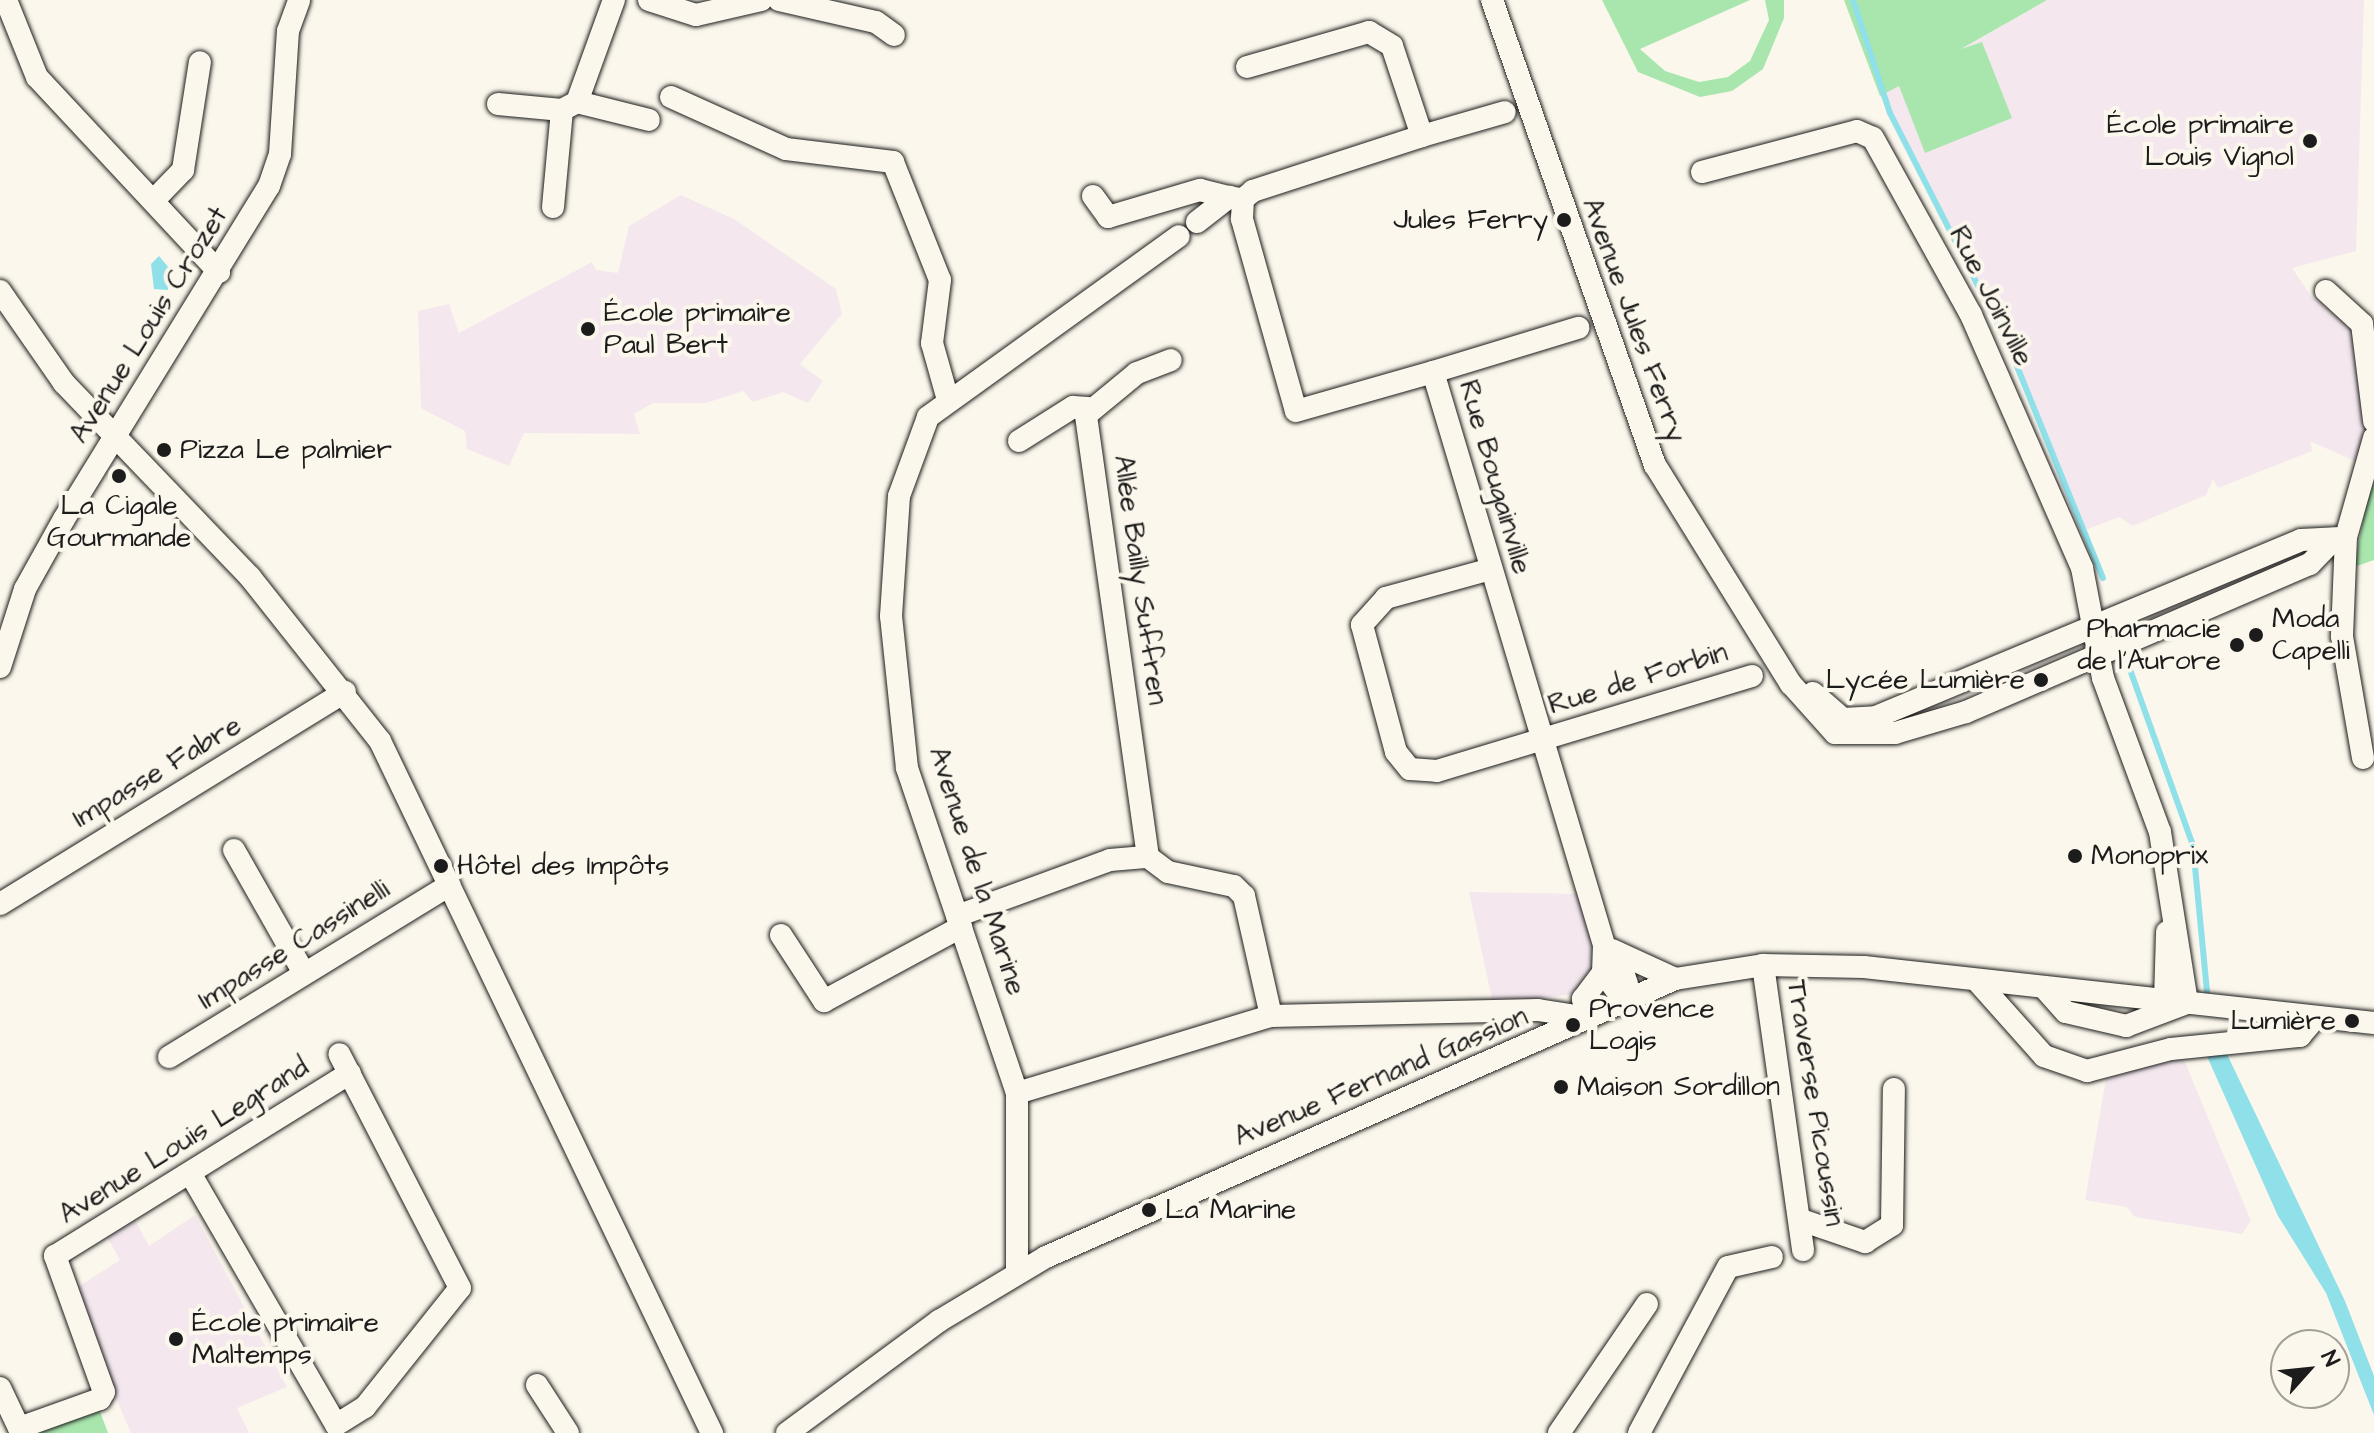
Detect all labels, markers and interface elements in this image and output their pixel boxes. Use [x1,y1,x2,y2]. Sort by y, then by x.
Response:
place label: École primaire Louis Vignol [2107,108,2294,174]
marker: École primaire Louis Vignol [2301,132,2319,150]
street label: Avenue Jules Ferry [1574,194,1694,446]
street label: Avenue Louis Crozet [63,201,235,449]
place label: Jules Ferry [1393,203,1548,237]
marker: Jules Ferry [1555,211,1573,229]
street label: Rue Joinville [1942,221,2040,371]
place label: École primaire Paul Bert [604,296,791,362]
marker: École primaire Paul Bert [579,320,597,338]
street label: Rue Bougainville [1451,376,1539,578]
place label: Pizza Le palmier [180,433,392,467]
marker: Pizza Le palmier [155,441,173,459]
street label: Allée Bailly Suffren [1106,453,1174,707]
marker: La Cigale Gourmande [110,467,128,485]
place label: La Cigale Gourmande [47,489,191,555]
place label: Moda Capelli [2272,602,2350,668]
place label: Pharmacie de l'Aurore [2077,612,2221,678]
marker: Moda Capelli [2247,626,2265,644]
street label: Rue de Forbin [1544,636,1732,722]
marker: Pharmacie de l'Aurore [2228,636,2246,654]
place label: Lycée Lumière [1826,663,2025,697]
marker: Lycée Lumière [2032,671,2050,689]
street label: Impasse Fabre [67,709,247,835]
street label: Avenue de la Marine [921,743,1033,999]
place label: Monoprix [2091,839,2208,873]
marker: Monoprix [2066,847,2084,865]
place label: Hôtel des Impôts [457,849,669,883]
marker: Hôtel des Impôts [432,857,450,875]
street label: Impasse Cassinelli [192,873,396,1017]
street label: Traverse Picoussin [1779,978,1851,1228]
place label: Provence Logis [1589,992,1715,1058]
street label: Avenue Fernand Gassion [1229,1000,1533,1154]
place label: Lumière [2231,1004,2336,1038]
marker: Lumière [2343,1012,2361,1030]
marker: Provence Logis [1564,1016,1582,1034]
street label: Avenue Louis Legrand [53,1050,315,1232]
place label: Maison Sordillon [1577,1070,1780,1104]
marker: Maison Sordillon [1552,1078,1570,1096]
place label: La Marine [1165,1193,1296,1227]
marker: La Marine [1140,1201,1158,1219]
place label: École primaire Maltemps [192,1306,379,1372]
north arrow [2270,1329,2350,1409]
marker: École primaire Maltemps [167,1330,185,1348]
text: N [2313,1346,2347,1372]

